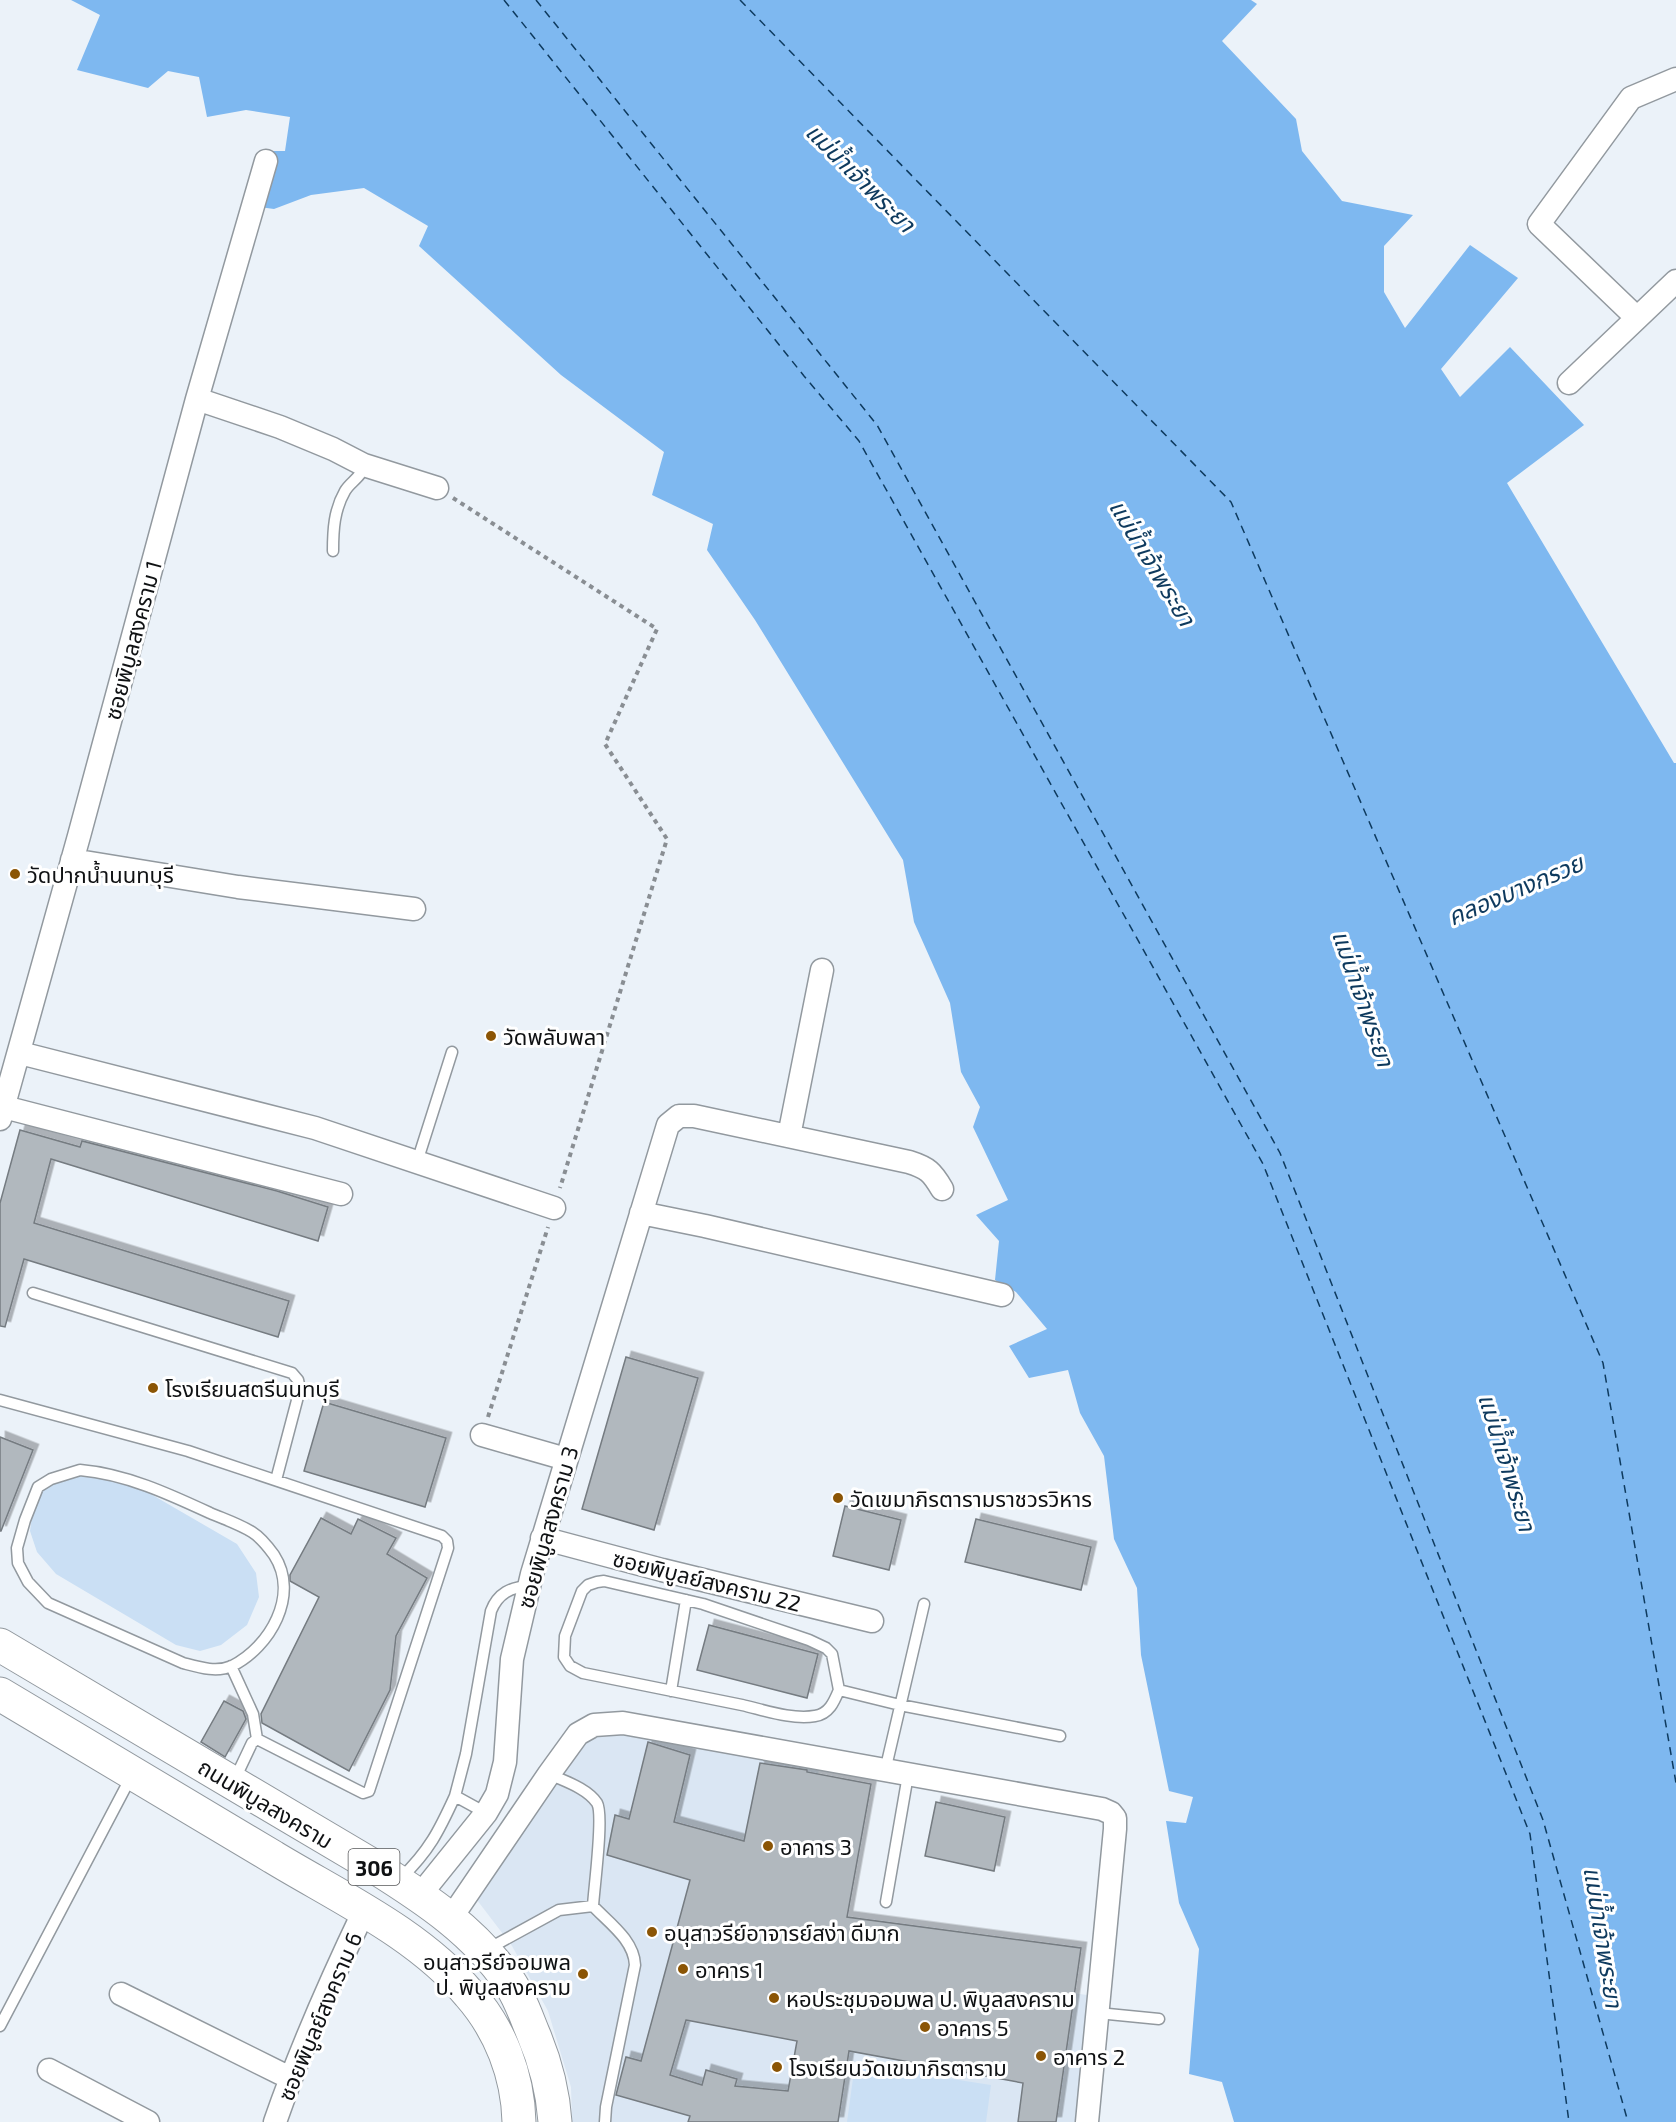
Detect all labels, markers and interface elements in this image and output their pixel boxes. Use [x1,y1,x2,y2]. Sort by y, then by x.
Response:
water label: แม่น้ำเจ้าพระยา [800,116,923,238]
water label: แม่น้ำเจ้าพระยา [1104,493,1204,631]
street label: ซอยพิบูลสงคราม 1 [98,558,168,723]
water label: คลองบางกรวย [1443,847,1589,931]
place label: วัดปากน้ำนนทบุรี [27,860,174,889]
marker: วัดปากน้ำนนทบุรี [8,867,22,881]
water label: แม่น้ำเจ้าพระยา [1327,926,1402,1071]
place label: วัดพลับพลา [503,1023,605,1049]
marker: วัดพลับพลา [484,1029,498,1043]
place label: โรงเรียนสตรีนนทบุรี [165,1375,339,1403]
marker: โรงเรียนสตรีนนทบุรี [146,1381,160,1395]
water label: แม่น้ำเจ้าพระยา [1473,1389,1544,1535]
street label: ซอยพิบูลสงคราม 3 [511,1443,584,1612]
place label: วัดเขมาภิรตารามราชวรวิหาร [850,1485,1092,1511]
marker: วัดเขมาภิรตารามราชวรวิหาร [831,1491,845,1505]
street label: ซอยพิบูลย์สงคราม 22 [610,1544,804,1618]
street label: ถนนพิบูลสงคราม [193,1753,338,1855]
place label: อาคาร 3 [780,1833,852,1859]
marker: อาคาร 3 [761,1839,775,1853]
road number: 306 [348,1849,400,1885]
water label: แม่น้ำเจ้าพระยา [1579,1864,1631,2011]
place label: อนุสาวรีย์อาจารย์สง่า ดีมาก [664,1919,900,1947]
marker: อนุสาวรีย์อาจารย์สง่า ดีมาก [645,1925,659,1939]
street label: ซอยพิบูลย์สงคราม 6 [272,1928,368,2105]
place label: อนุสาวรีย์จอมพล ป. พิบูลสงคราม [423,1948,571,2001]
place label: อาคาร 1 [695,1956,763,1982]
marker: อาคาร 1 [676,1962,690,1976]
marker: อนุสาวรีย์จอมพล ป. พิบูลสงคราม [576,1967,590,1981]
place label: หอประชุมจอมพล ป. พิบูลสงคราม [786,1985,1075,2013]
marker: หอประชุมจอมพล ป. พิบูลสงคราม [767,1991,781,2005]
place label: อาคาร 5 [937,2014,1008,2040]
marker: อาคาร 5 [918,2020,932,2034]
place label: อาคาร 2 [1053,2043,1125,2069]
marker: อาคาร 2 [1034,2049,1048,2063]
place label: โรงเรียนวัดเขมาภิรตาราม [789,2054,1007,2080]
marker: โรงเรียนวัดเขมาภิรตาราม [770,2060,784,2074]

